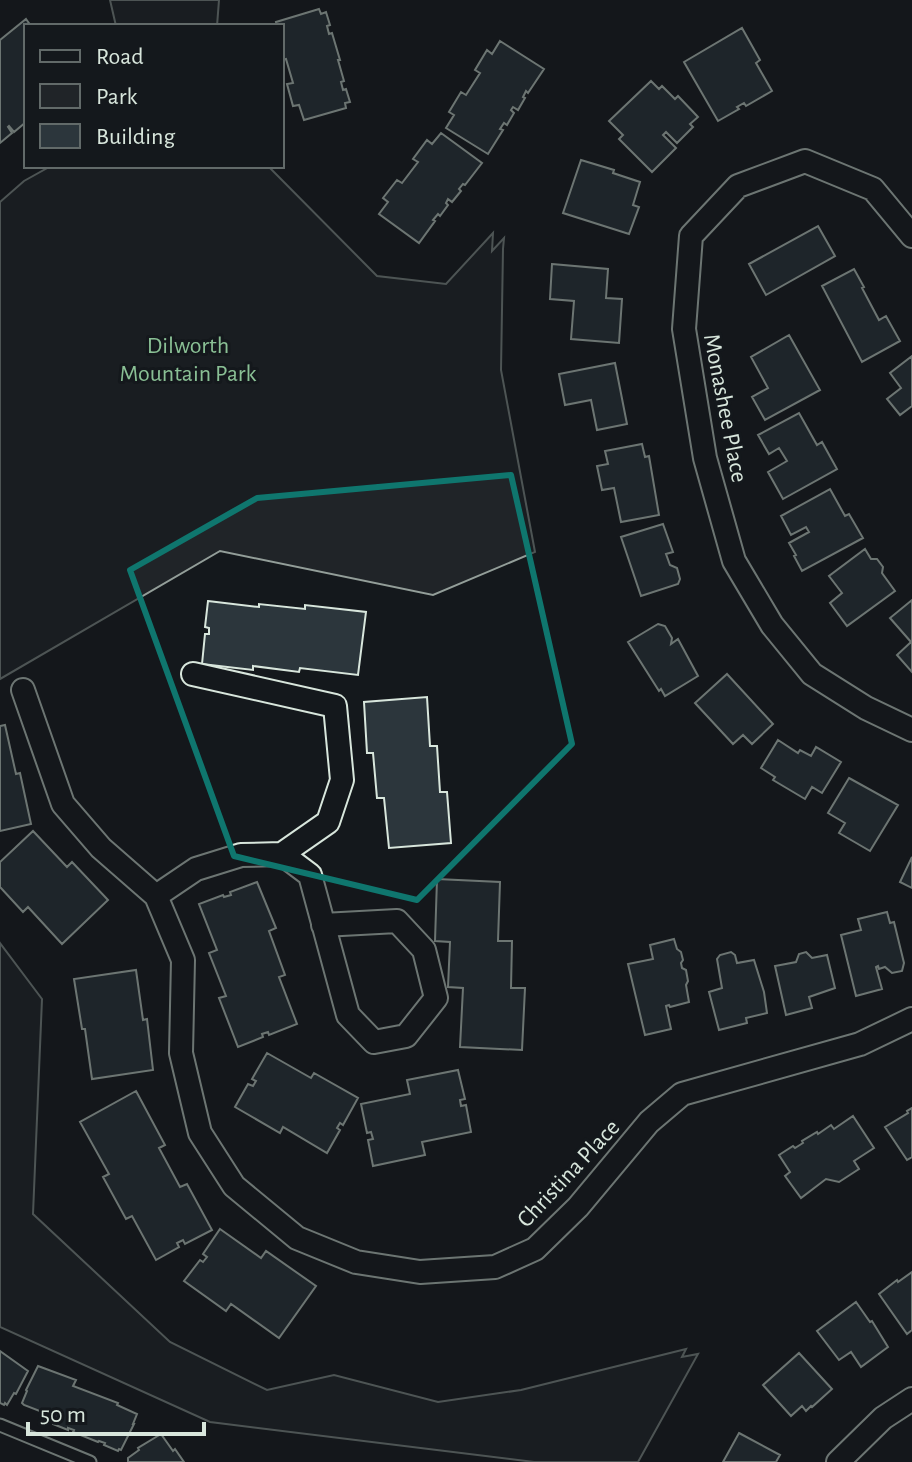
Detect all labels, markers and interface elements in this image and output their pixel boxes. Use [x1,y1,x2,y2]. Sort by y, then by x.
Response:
legend [24,24,284,168]
text: Road [96,45,144,69]
text: Park [96,85,137,109]
text: Building [96,125,175,149]
street label: Monashee Place [699,332,751,484]
park label: Dilworth Mountain Park [120,334,257,386]
street label: Christina Place [513,1115,625,1232]
scale bar [28,1386,204,1436]
text: 50 m [40,1403,86,1427]

